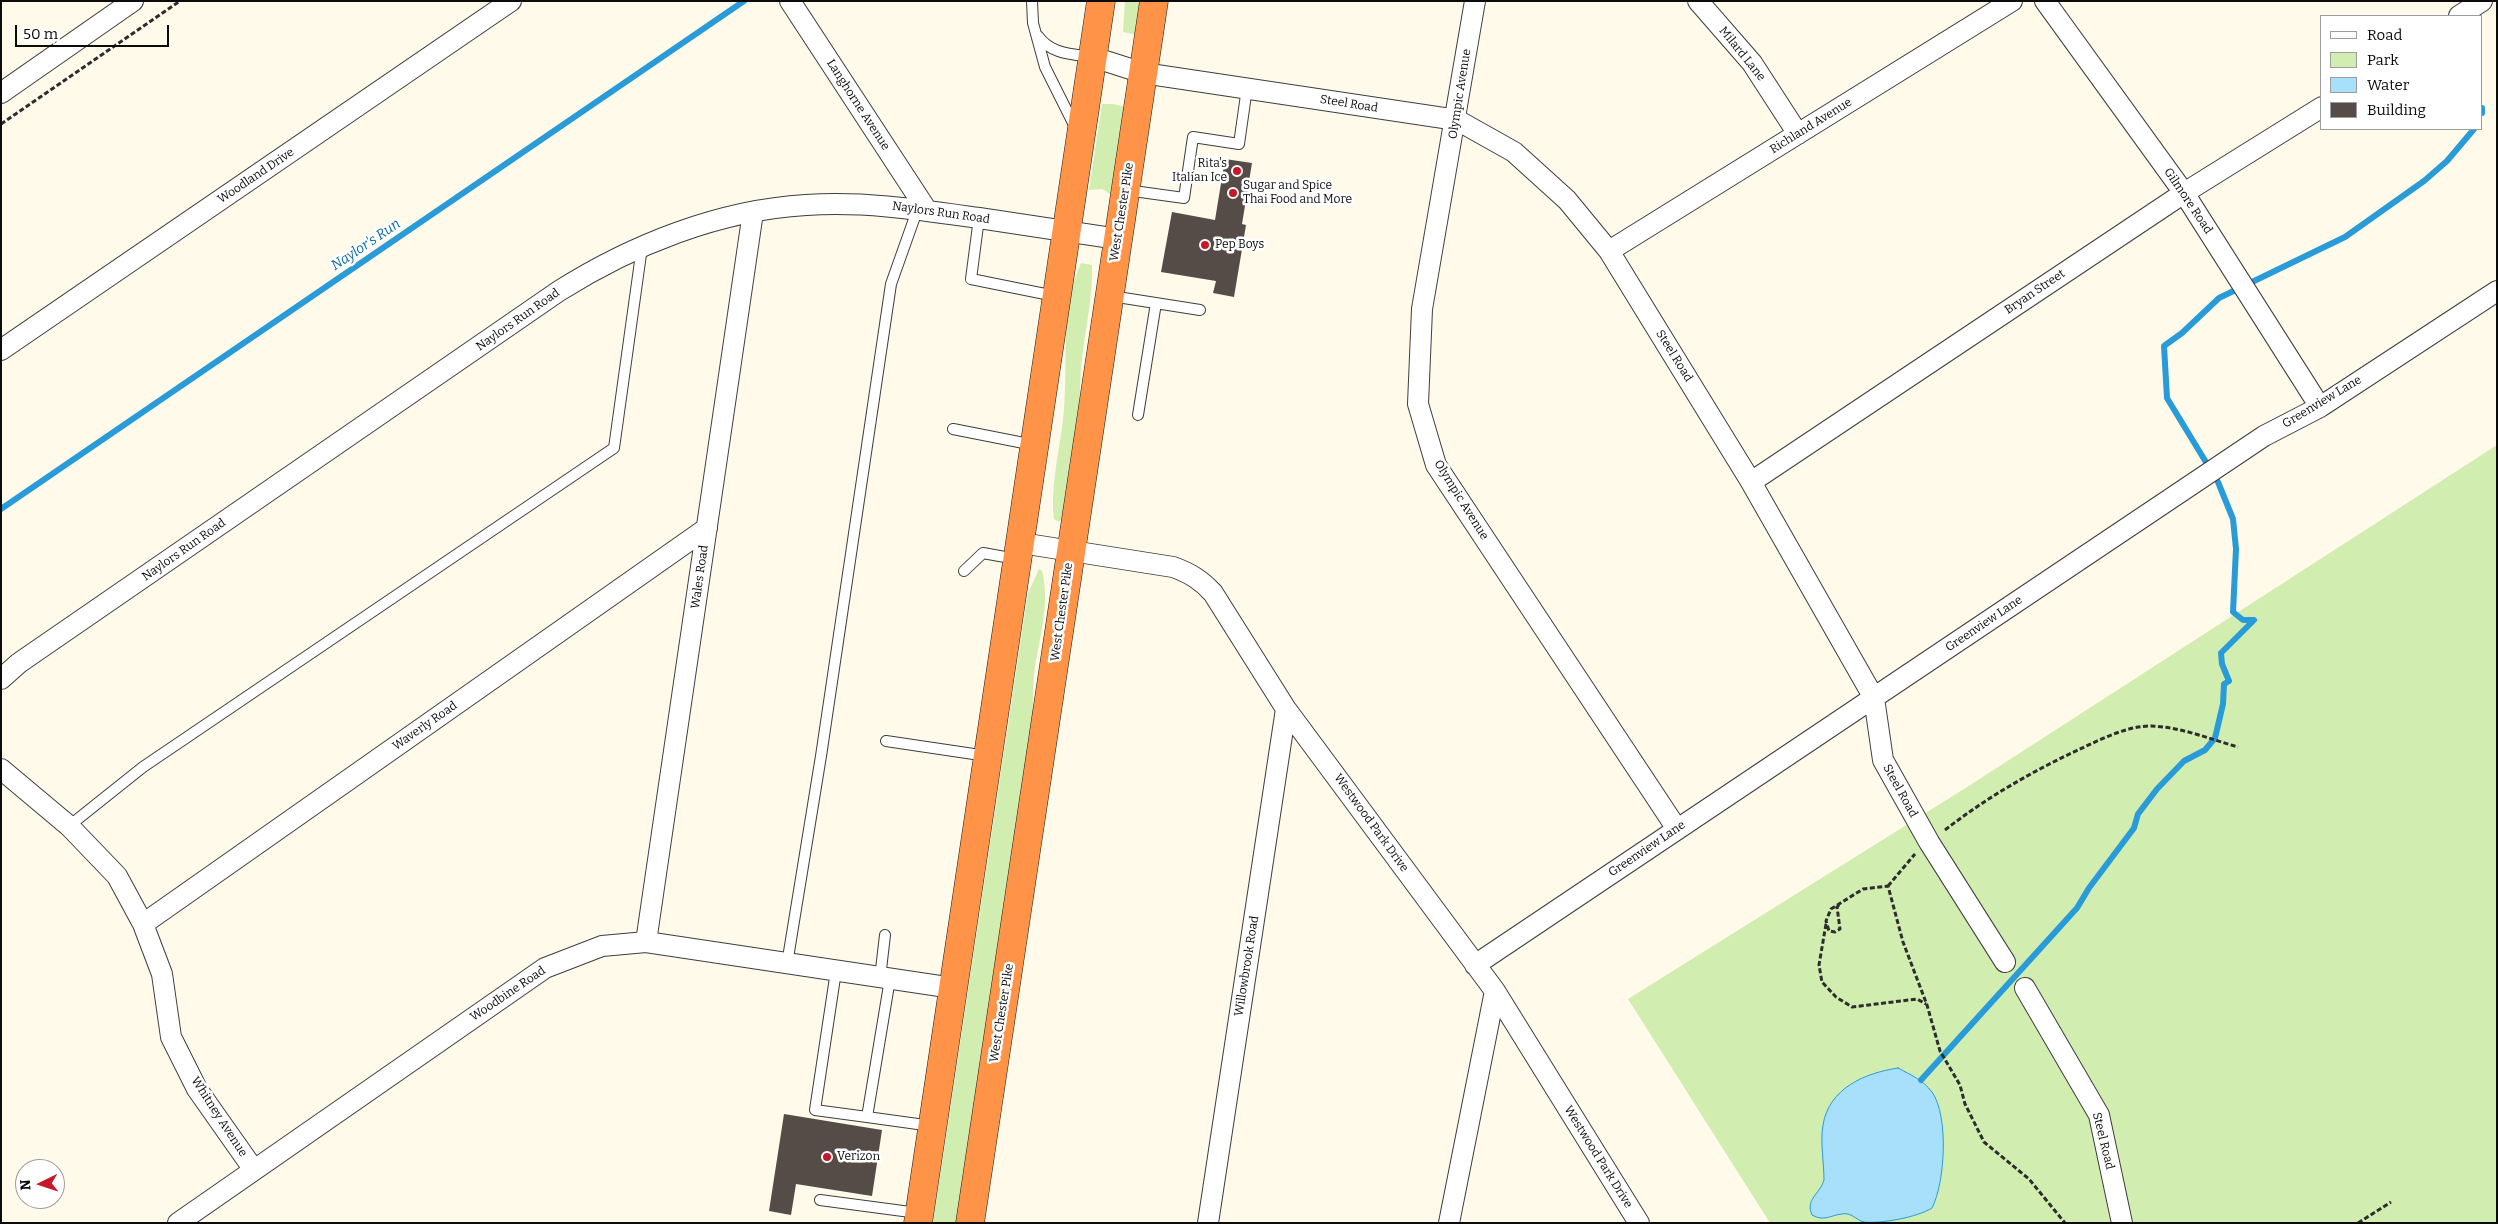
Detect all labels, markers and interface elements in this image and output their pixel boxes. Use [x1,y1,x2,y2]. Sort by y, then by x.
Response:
scale bar [18,15,171,47]
legend [2320,15,2483,130]
street label: Milard Lane [1716,24,1768,84]
text: 50 m [23,25,58,43]
text: Road [2367,26,2402,44]
street label: Olympic Avenue [1446,48,1474,140]
text: Park [2367,51,2399,69]
street label: Langhorne Avenue [823,57,893,153]
text: Water [2367,76,2409,94]
street label: Steel Road [1319,92,1379,116]
street label: Richland Avenue [1767,95,1855,157]
text: Building [2367,101,2426,119]
street label: Woodland Drive [215,145,297,207]
place label: Rita's Italian Ice [1172,157,1227,185]
street label: West Chester Pike [1107,162,1137,262]
marker: Rita's Italian Ice [1231,165,1243,177]
street label: Gilmore Road [2161,165,2215,237]
place label: Sugar and Spice Thai Food and More [1243,179,1352,207]
marker: Sugar and Spice Thai Food and More [1227,187,1239,199]
street label: Naylors Run Road [891,199,991,227]
water label: Naylor's Run [328,216,404,274]
place label: Pep Boys [1215,238,1264,252]
marker: Pep Boys [1199,239,1211,251]
street label: Bryan Street [2002,267,2068,317]
street label: Naylors Run Road [473,286,563,354]
street label: Steel Road [1652,327,1696,385]
street label: Greenview Lane [2280,373,2364,431]
street label: Olympic Avenue [1431,457,1491,543]
street label: Naylors Run Road [139,516,229,584]
street label: Wales Road [688,544,712,610]
street label: West Chester Pike [1048,562,1076,662]
street label: Greenview Lane [1943,593,2025,655]
street label: Waverly Road [390,698,460,754]
street label: Steel Road [1880,762,1920,820]
street label: Westwood Park Drive [1331,771,1411,875]
street label: Greenview Lane [1606,818,1688,880]
street label: Willowbrook Road [1232,915,1262,1017]
street label: West Chester Pike [987,963,1017,1063]
street label: Woodbine Road [468,964,548,1024]
street label: Whitney Avenue [188,1074,250,1160]
street label: Westwood Park Drive [1561,1103,1635,1211]
street label: Steel Road [2089,1111,2117,1171]
place label: Verizon [837,1150,880,1164]
marker: Verizon [821,1151,833,1163]
north arrow [15,1159,65,1209]
text: N [17,1179,34,1191]

